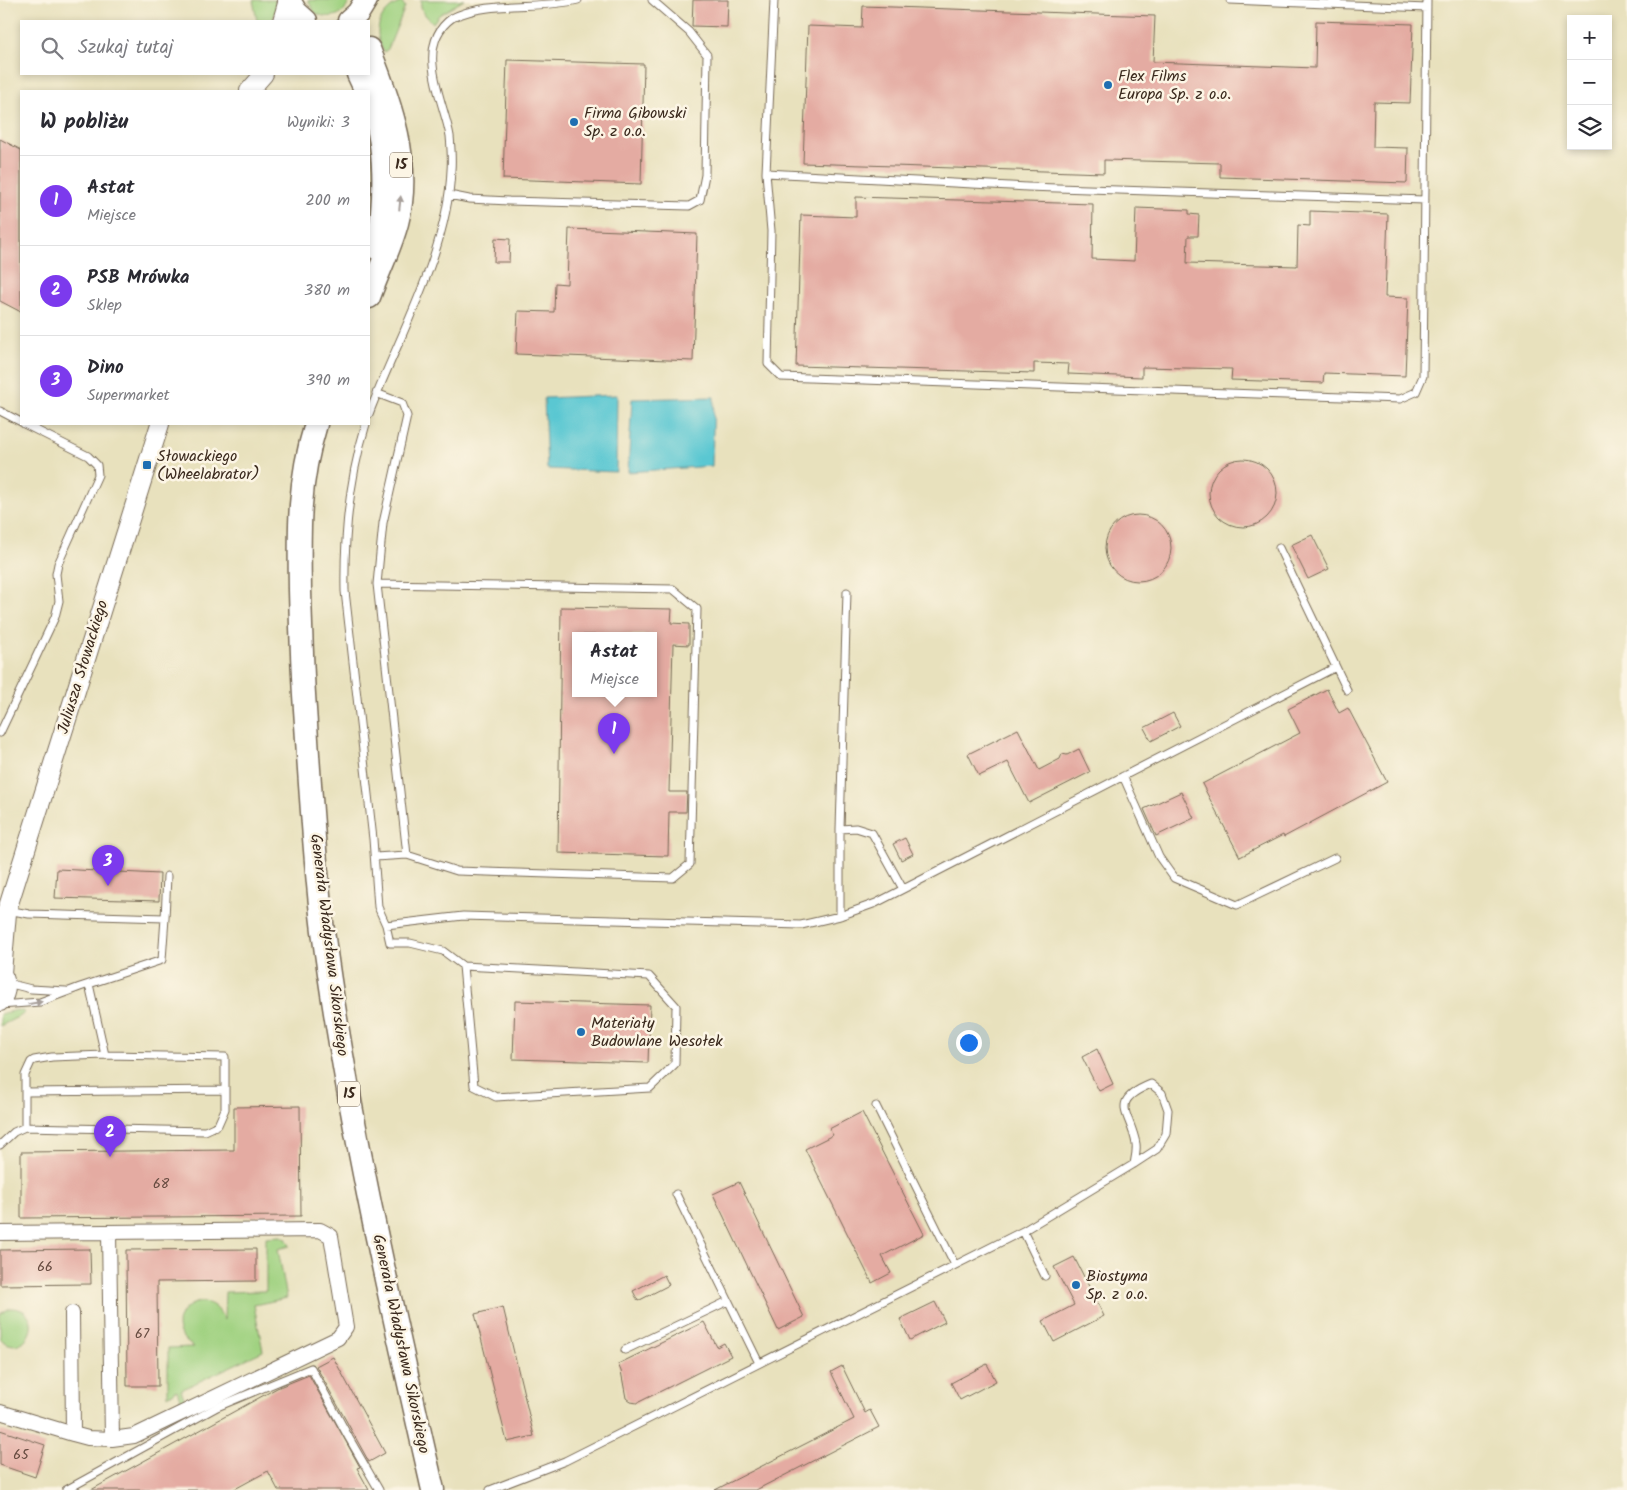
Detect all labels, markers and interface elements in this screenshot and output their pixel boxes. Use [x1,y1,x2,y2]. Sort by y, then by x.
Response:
map controls [1567,15,1612,150]
button: + [1567,15,1612,60]
search box [20,20,370,75]
text: Szukaj tutaj [78,33,173,63]
icon: search [38,34,66,62]
button: − [1567,60,1612,105]
place label: Flex Films Europa Sp. z o.o. [1118,64,1231,107]
marker: Flex Films Europa Sp. z o.o. [1102,79,1114,91]
place label: Firma Gibowski Sp. z o.o. [584,101,687,144]
button: layers [1567,105,1612,150]
text: W pobliżu [40,106,128,139]
text: Wyniki: 3 [287,110,350,135]
marker: Firma Gibowski Sp. z o.o. [568,116,580,128]
road number: 15 [390,152,412,178]
text: Astat [87,173,135,203]
text: 1 [54,188,58,213]
text: 200 m [306,188,350,213]
one-way arrow [396,195,404,211]
text: Miejsce [87,203,136,228]
text: PSB Mrówka [87,263,189,293]
text: 2 [51,278,61,303]
text: 380 m [304,278,350,303]
text: Sklep [87,293,122,318]
text: Dino [87,353,124,383]
text: 3 [52,368,60,393]
text: 390 m [306,368,350,393]
text: Supermarket [87,383,170,408]
place label: Słowackiego (Wheelabrator) [157,444,260,487]
marker: Słowackiego (Wheelabrator) [141,459,153,471]
street label: Juliusza Słowackiego [51,597,115,737]
popup [572,632,657,697]
text: Astat [590,637,638,667]
text: Miejsce [590,667,639,692]
pin: 1 [598,713,630,754]
street label: Generała Władysława Sikorskiego [303,832,355,1058]
pin: 3 [92,845,124,886]
one-way arrow [28,998,44,1006]
place label: Materiały Budowlane Wesołek [591,1011,723,1054]
marker: Materiały Budowlane Wesołek [575,1026,587,1038]
your location [956,1030,982,1056]
road number: 15 [338,1082,360,1106]
pin: 2 [94,1116,126,1157]
house number: 68 [153,1173,170,1195]
street label: Generała Władysława Sikorskiego [366,1232,436,1456]
house number: 66 [37,1256,53,1278]
place label: Biostyma Sp. z o.o. [1086,1264,1148,1307]
marker: Biostyma Sp. z o.o. [1070,1279,1082,1291]
house number: 67 [135,1323,150,1345]
house number: 65 [13,1444,30,1466]

